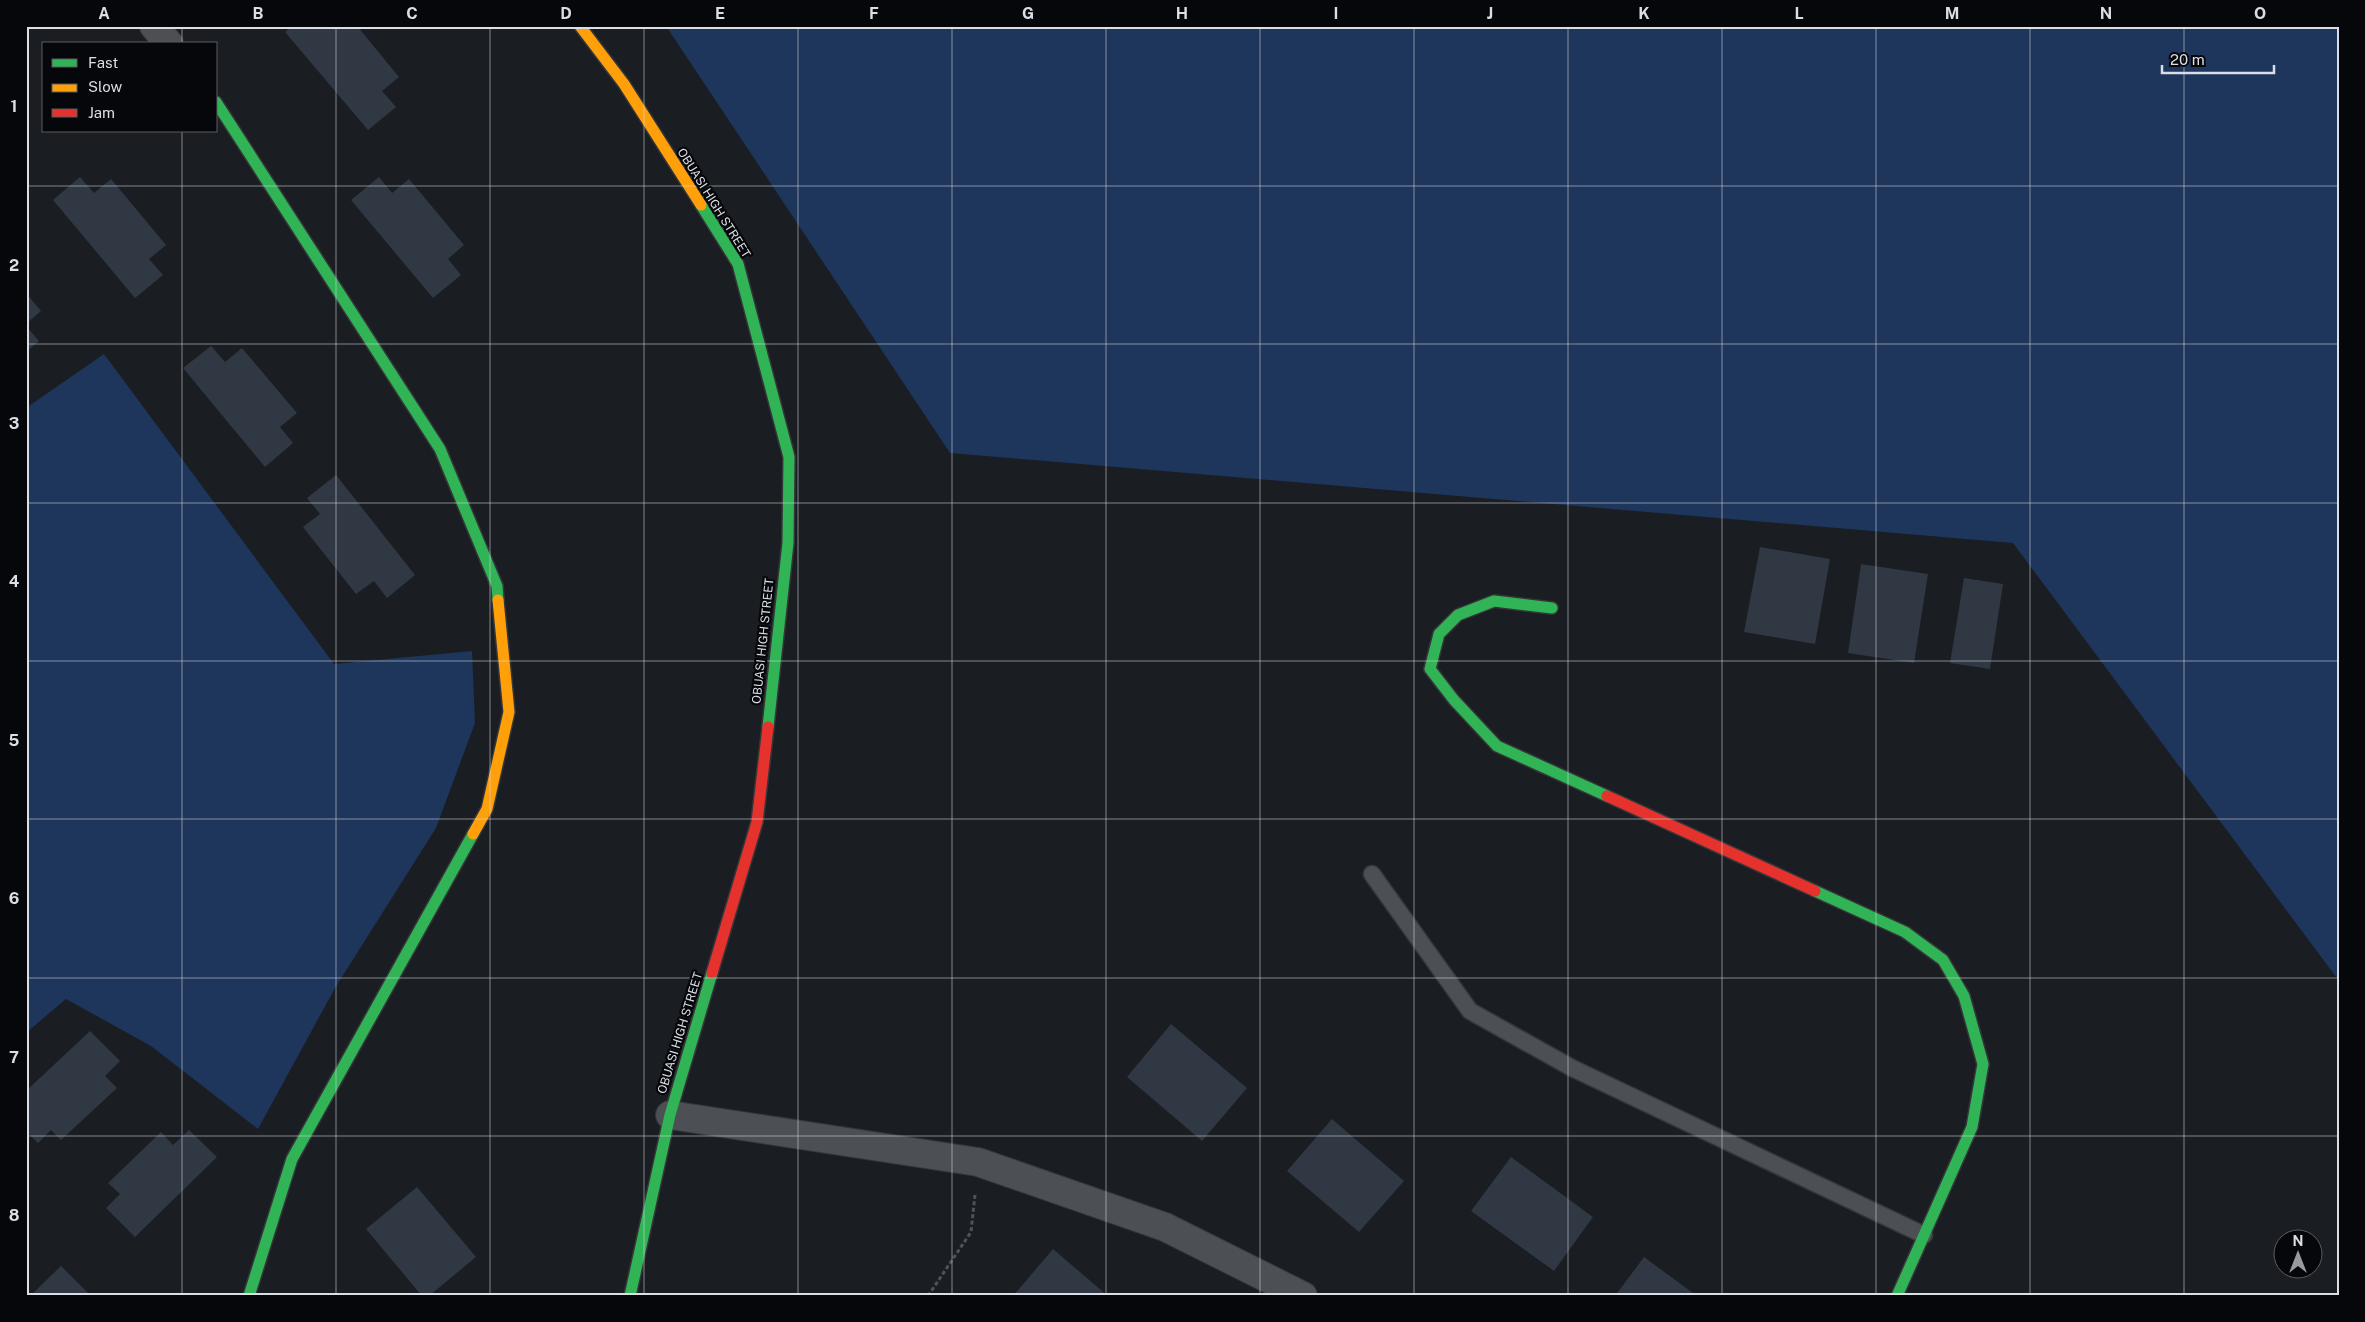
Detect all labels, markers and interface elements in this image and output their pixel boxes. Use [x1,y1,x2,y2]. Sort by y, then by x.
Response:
text: A [98,4,110,23]
text: B [253,4,264,23]
text: C [406,4,418,23]
text: D [560,4,572,23]
text: E [715,4,725,23]
text: F [869,4,879,23]
text: G [1022,4,1034,23]
text: H [1176,4,1188,23]
text: I [1334,4,1338,23]
text: J [1487,4,1493,23]
text: K [1638,4,1650,23]
text: L [1794,4,1804,23]
text: M [1945,4,1959,23]
text: N [2100,4,2112,23]
text: O [2254,4,2266,23]
legend [42,42,218,132]
scale bar [2162,42,2275,74]
text: 20 m [2170,51,2205,68]
text: Fast [88,54,118,71]
text: Slow [88,78,123,95]
text: 1 [11,97,17,116]
text: Jam [88,104,115,121]
street label: OBUASI HIGH STREET [675,146,753,260]
text: 2 [9,256,19,275]
text: 3 [9,414,19,433]
text: 4 [9,572,20,591]
street label: OBUASI HIGH STREET [749,577,777,705]
text: 5 [9,731,20,750]
text: 6 [9,889,19,908]
street label: OBUASI HIGH STREET [655,971,705,1095]
text: 7 [9,1048,19,1067]
text: 8 [9,1206,20,1225]
north arrow [2272,1230,2322,1280]
text: N [2293,1233,2303,1249]

